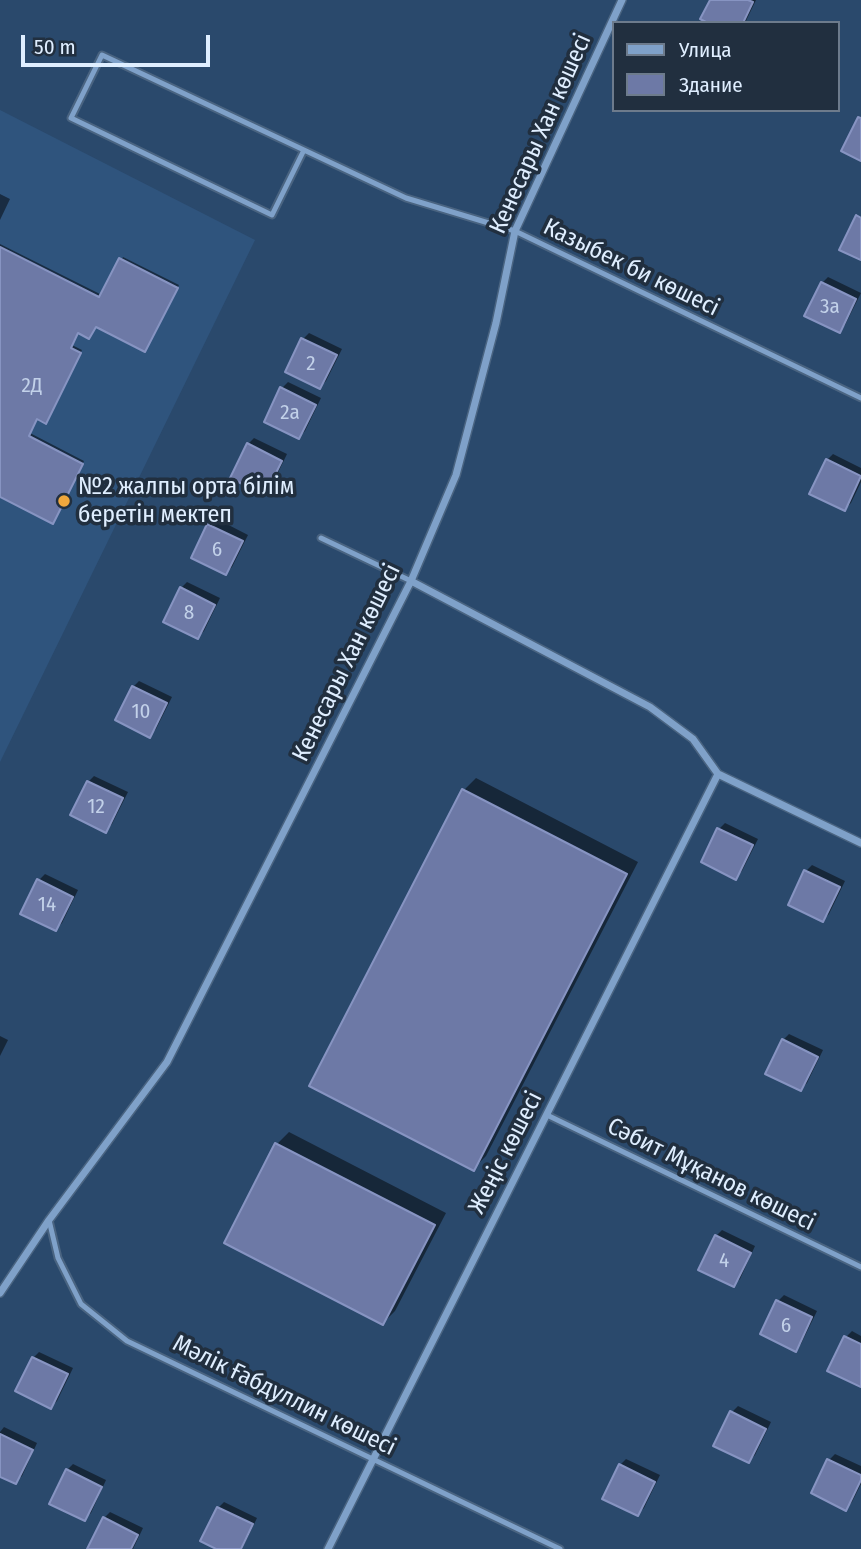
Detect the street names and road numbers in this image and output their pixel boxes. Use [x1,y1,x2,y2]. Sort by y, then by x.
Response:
street label: Кенесары Хан көшесі [484,30,598,238]
street label: Казыбек би көшесі [538,213,724,323]
street label: Кенесары Хан көшесі [287,560,407,766]
street label: Жеңіс көшесі [463,1087,549,1219]
street label: Сәбит Мұқанов көшесі [602,1112,820,1238]
street label: Мәлік Ғабдуллин көшесі [168,1329,400,1463]

